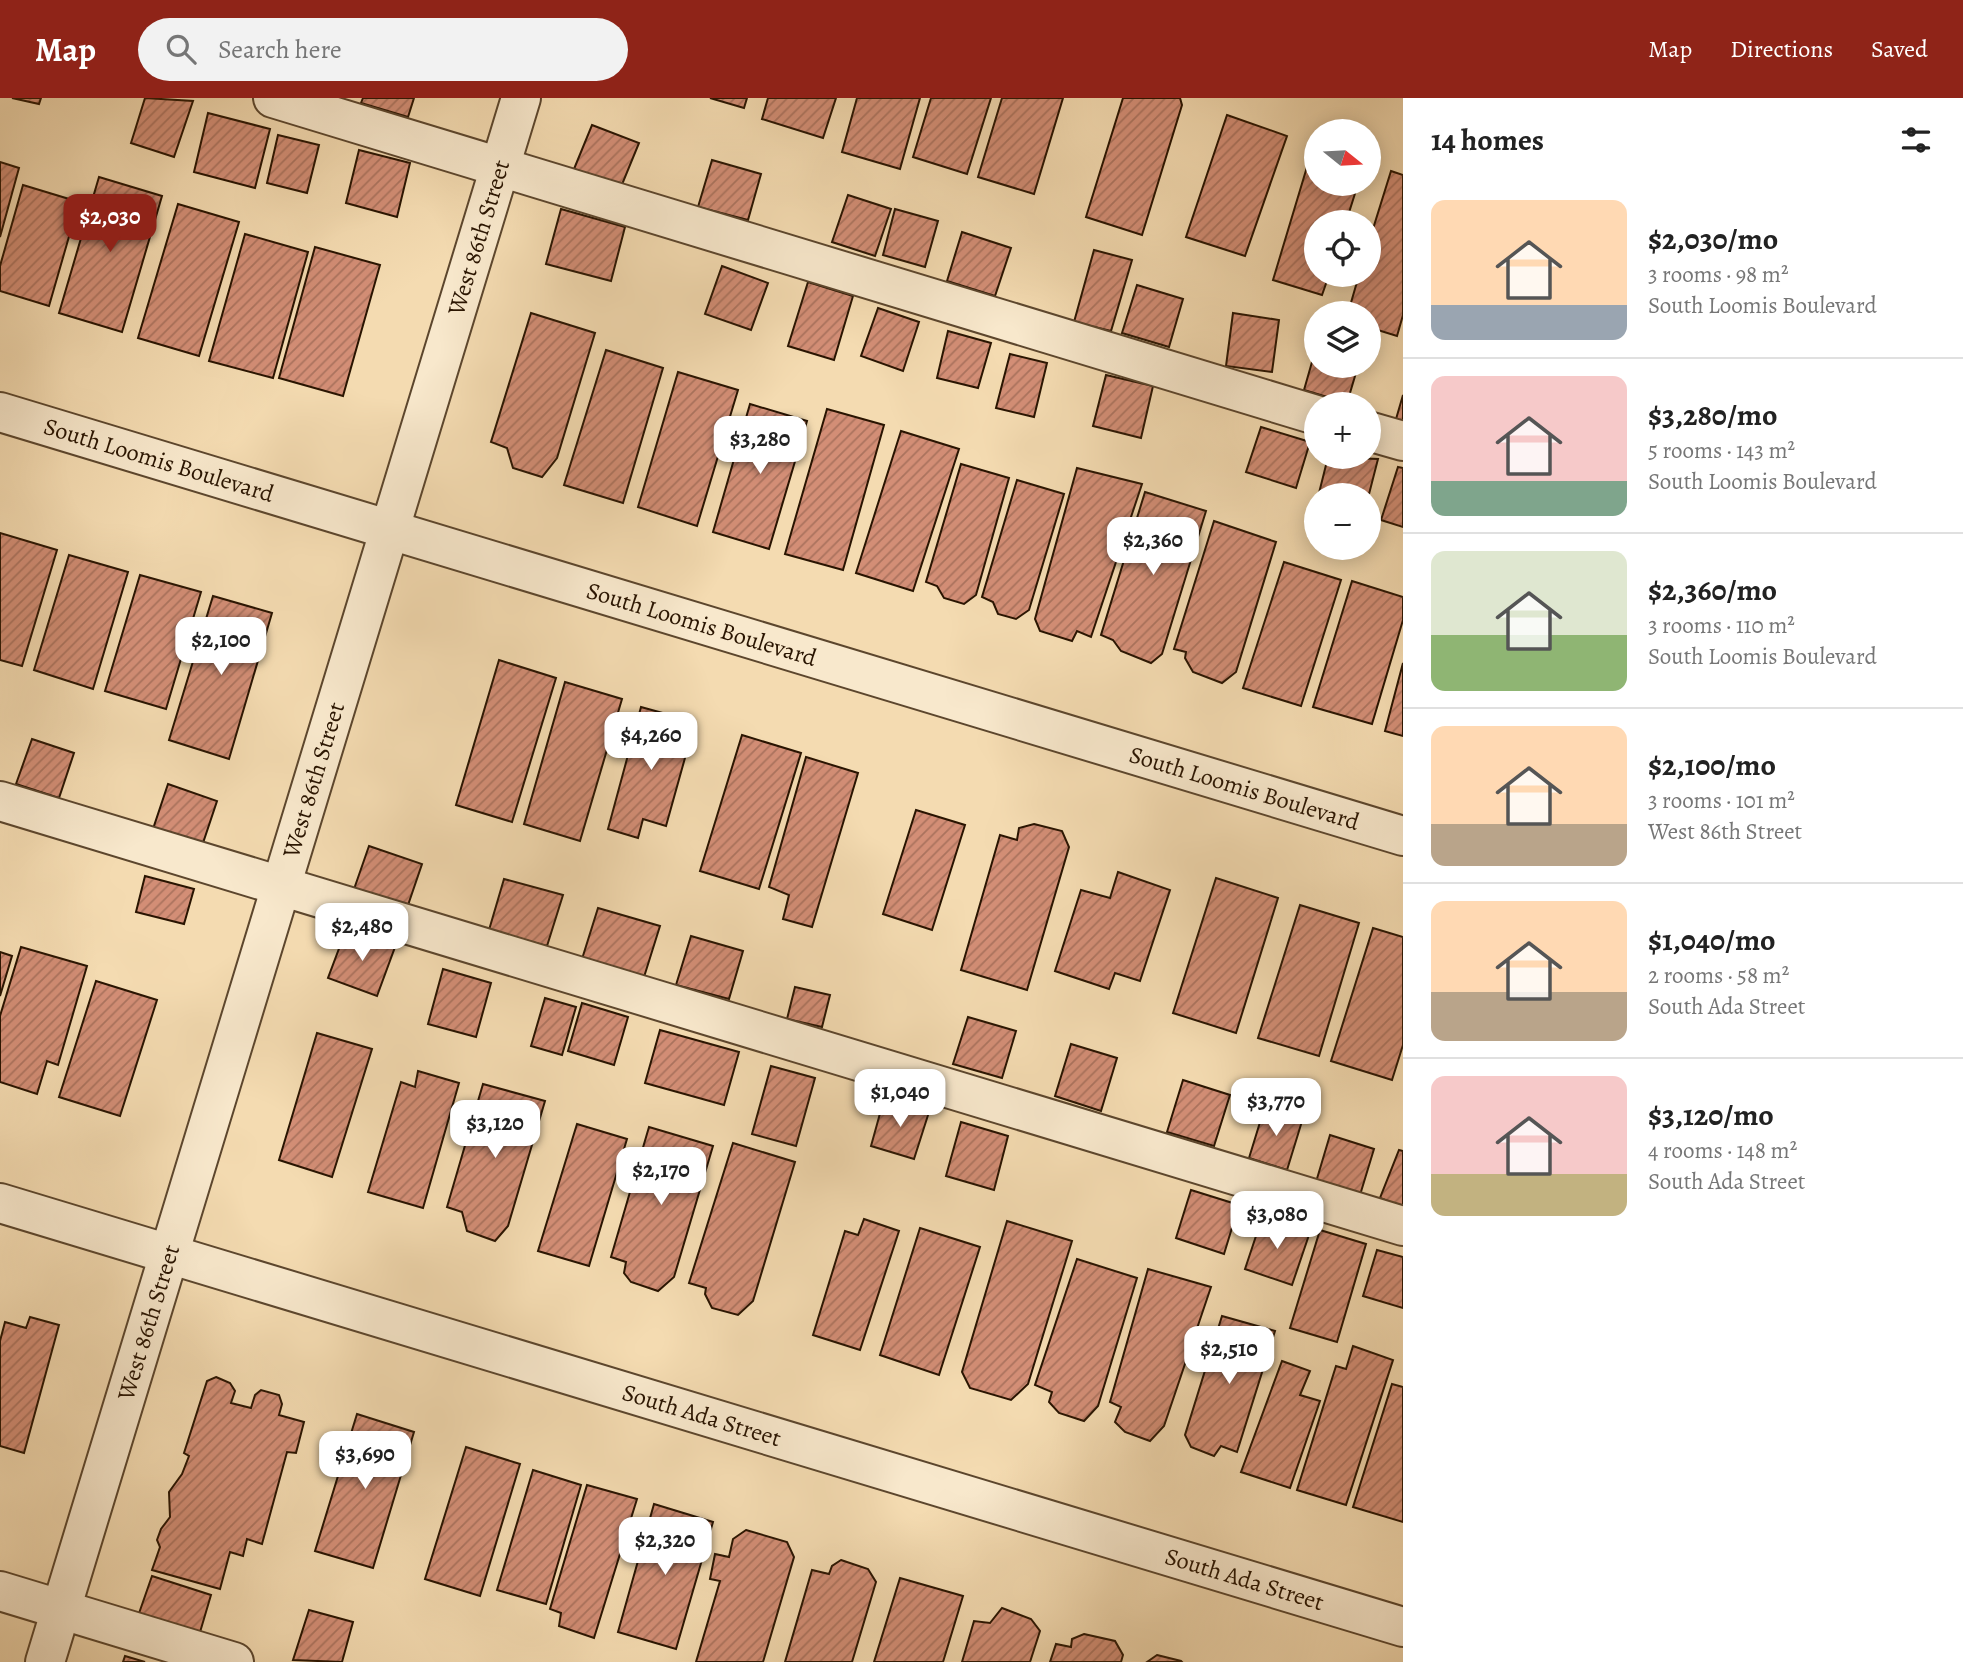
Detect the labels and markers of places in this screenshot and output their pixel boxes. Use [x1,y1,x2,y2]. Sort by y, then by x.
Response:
pin: $2,030 [53,194,167,254]
pin: $3,280 [703,416,817,476]
pin: $2,360 [1096,518,1210,577]
pin: $2,100 [164,618,278,677]
pin: $4,260 [594,712,708,772]
pin: $2,480 [305,904,419,963]
pin: $1,040 [843,1070,957,1129]
pin: $3,770 [1219,1079,1333,1138]
pin: $3,120 [438,1100,552,1160]
pin: $2,170 [604,1148,718,1207]
pin: $3,080 [1220,1192,1334,1251]
pin: $2,510 [1172,1326,1286,1386]
pin: $3,690 [308,1432,422,1491]
pin: $2,320 [608,1518,722,1577]

